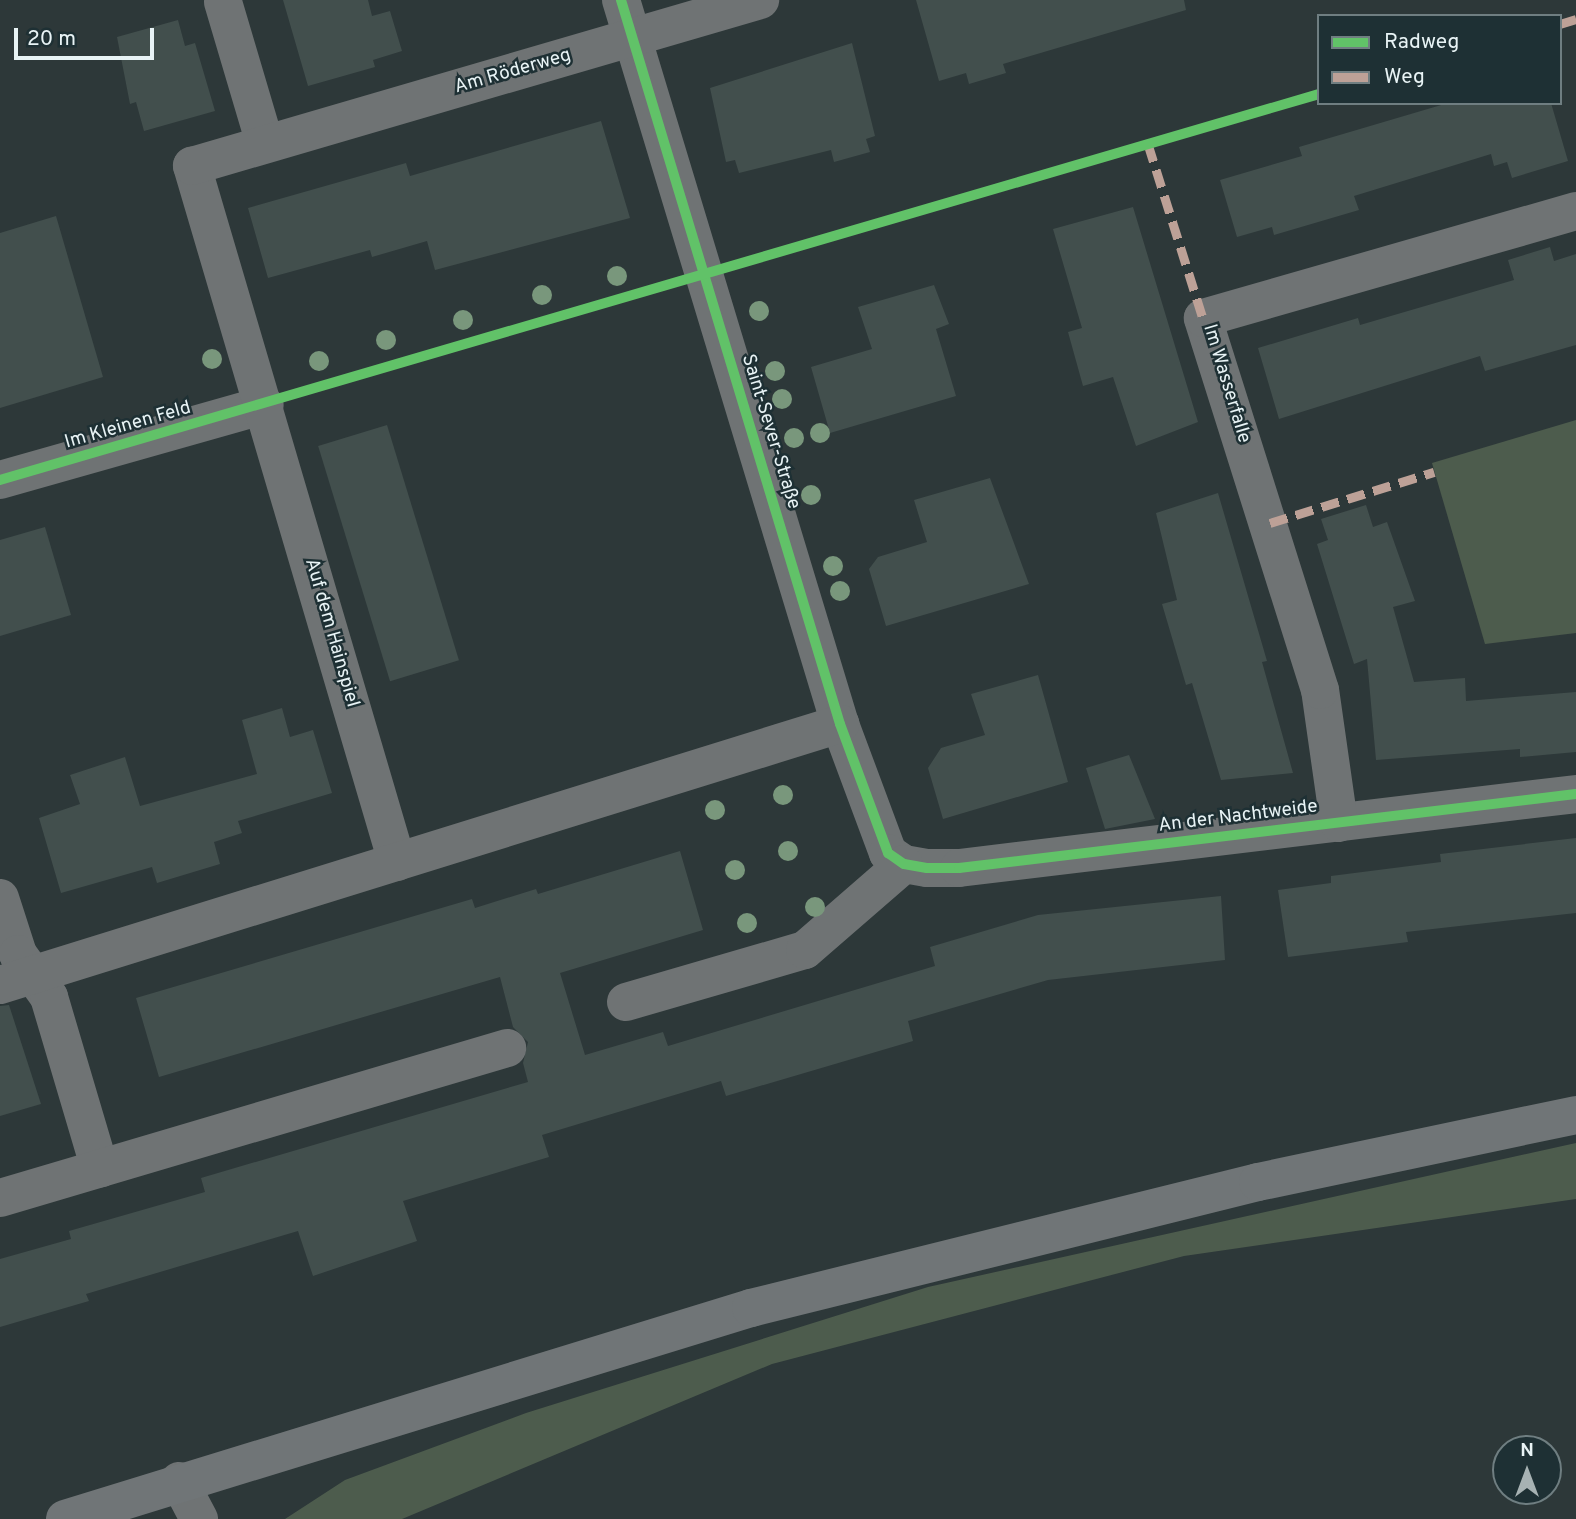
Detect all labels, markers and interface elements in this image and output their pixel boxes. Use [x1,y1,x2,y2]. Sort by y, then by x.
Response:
scale bar [18,14,158,58]
legend [1317,14,1562,105]
text: 20 m [27,26,76,53]
text: Radweg [1384,29,1459,56]
street label: Am Röderweg [452,44,574,100]
text: Weg [1384,64,1425,91]
street label: Im Wasserfalle [1197,322,1255,446]
street label: Saint-Sever-Straße [736,352,804,512]
street label: Im Kleinen Feld [62,397,194,455]
street label: Auf dem Hainspiel [299,556,363,710]
street label: An der Nachtweide [1157,796,1319,838]
north arrow [1492,1435,1562,1505]
text: N [1520,1439,1534,1463]

